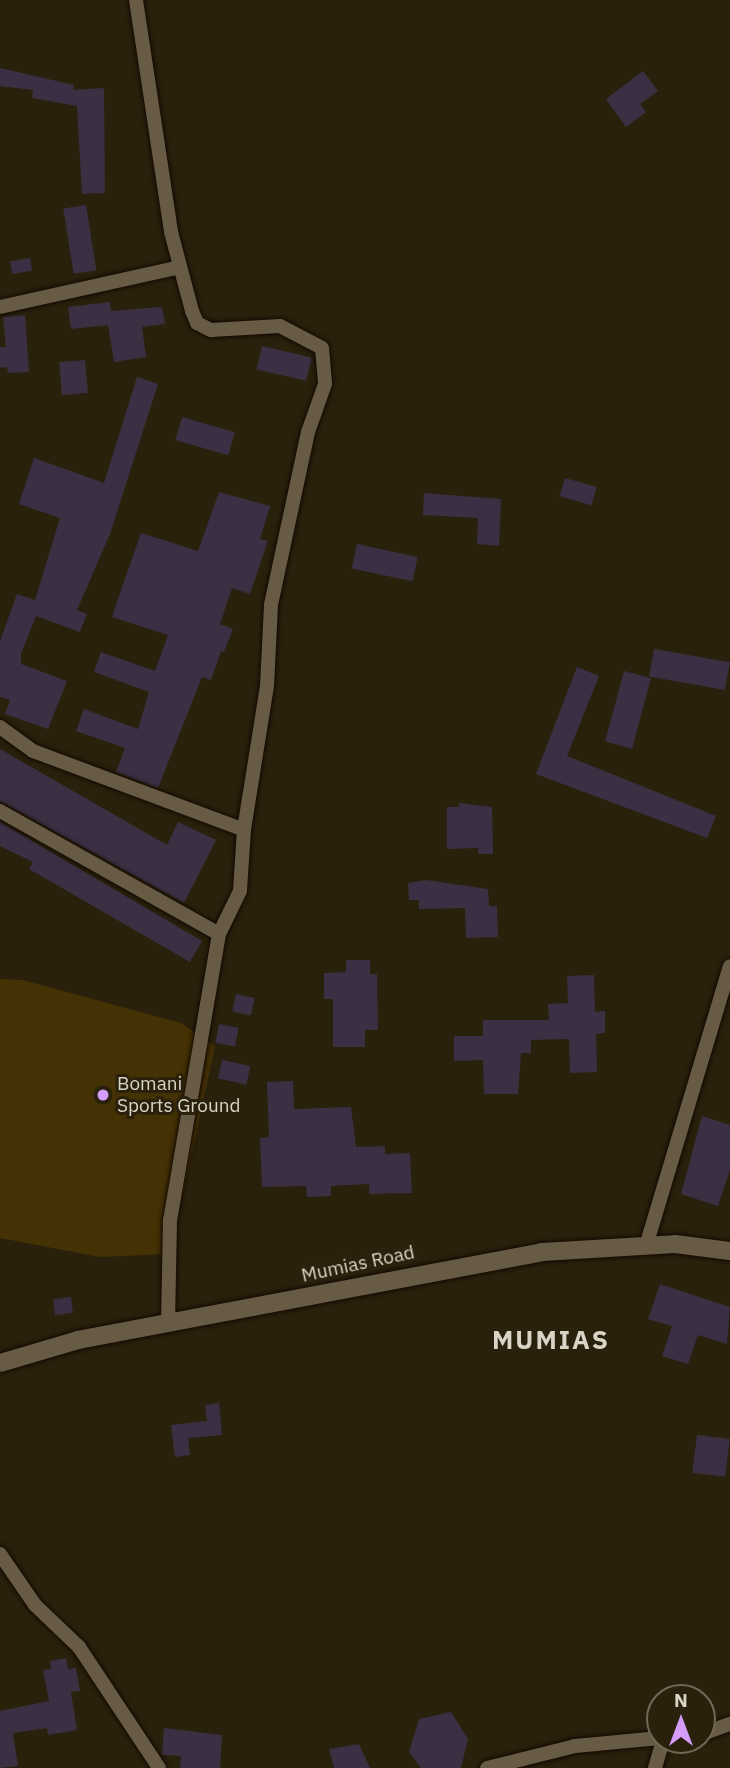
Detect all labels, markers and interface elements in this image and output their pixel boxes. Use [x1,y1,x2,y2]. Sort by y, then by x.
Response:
place label: Bomani Sports Ground [117,1073,240,1117]
marker: Bomani Sports Ground [95,1087,111,1103]
street label: Mumias Road [299,1241,417,1287]
district label: MUMIAS [493,1324,609,1356]
north arrow [646,1684,716,1754]
text: N [674,1688,688,1712]

